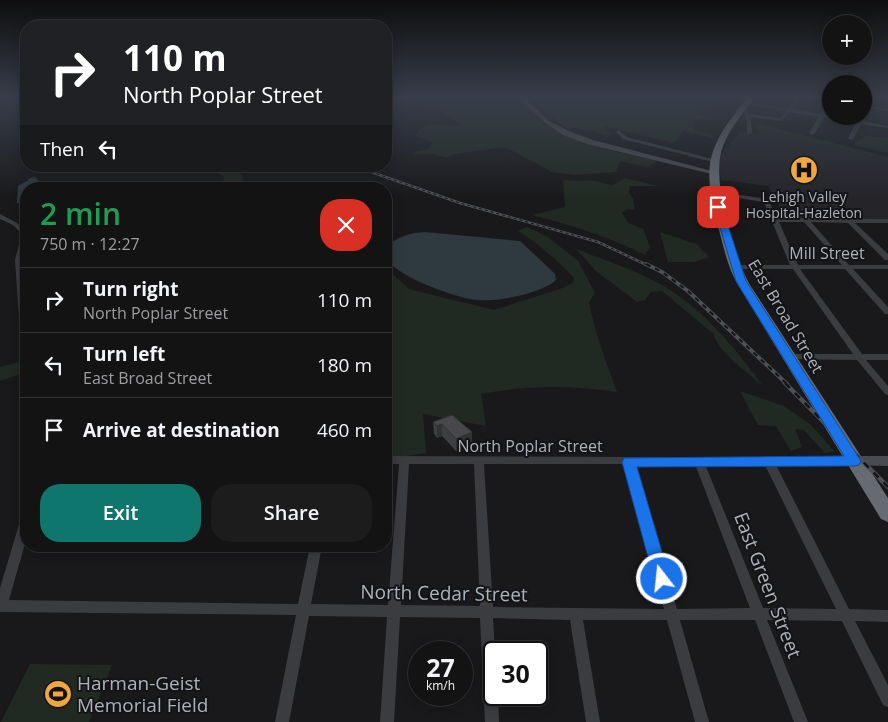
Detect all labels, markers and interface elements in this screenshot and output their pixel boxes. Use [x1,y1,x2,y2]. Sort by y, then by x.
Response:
map controls [822,15,872,125]
button: + [822,15,872,65]
text: 110 m [123,34,227,81]
icon: right [40,40,105,105]
button: − [822,75,872,125]
text: North Poplar Street [123,79,323,109]
icon: left [94,135,122,163]
text: Then [40,136,84,162]
hospital icon: Lehigh Valley Hospital-Hazleton [789,155,819,185]
pin [697,186,739,228]
place label: Lehigh Valley Hospital-Hazleton [746,187,862,222]
text: 2 min [40,193,121,234]
icon: arrive [704,193,732,221]
button: close [320,199,372,251]
text: 750 m · 12:27 [40,233,140,255]
street label: Mill Street [789,242,865,264]
street label: East Broad Street [743,255,829,377]
text: Turn right [83,276,178,302]
icon: right [40,286,68,314]
text: 110 m [317,287,372,313]
text: North Poplar Street [83,302,228,324]
text: Turn left [83,341,165,367]
icon: left [40,351,68,379]
text: 180 m [317,352,372,378]
text: East Broad Street [83,367,212,389]
icon: arrive [40,416,68,444]
text: Arrive at destination [83,417,280,443]
text: 460 m [317,417,372,443]
street label: North Poplar Street [457,435,603,457]
button: Exit [40,484,201,542]
button: Share [211,484,372,542]
street label: East Green Street [728,508,808,662]
position arrow [635,552,687,604]
street label: North Cedar Street [360,579,528,607]
speed limit sign: 30 [483,641,548,706]
text: 27 [426,650,455,684]
place label: Harman-Geist Memorial Field [77,670,208,718]
text: km/h [426,677,455,694]
sports icon: Harman-Geist Memorial Field [43,679,73,709]

